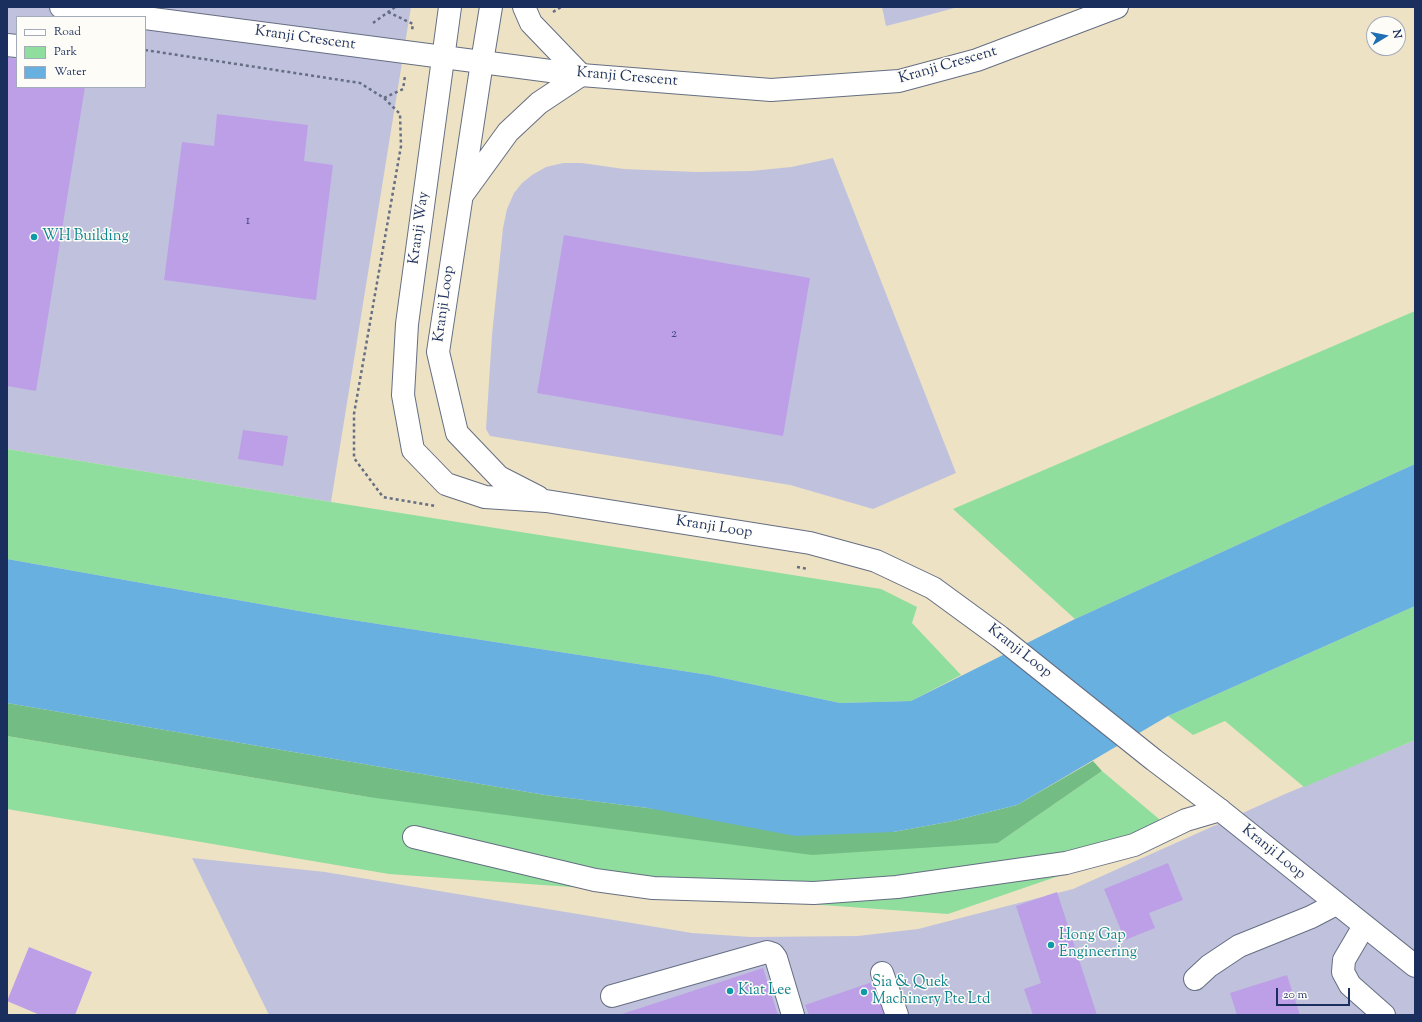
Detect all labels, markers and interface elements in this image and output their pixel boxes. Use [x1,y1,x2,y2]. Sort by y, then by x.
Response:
legend [16,16,146,88]
north arrow [1366,16,1406,56]
text: Road [54,23,81,41]
street label: Kranji Crescent [254,23,356,55]
text: N [1388,28,1405,40]
text: Park [54,43,77,61]
street label: Kranji Crescent [897,43,999,89]
text: Water [54,63,86,81]
street label: Kranji Crescent [576,65,678,91]
street label: Kranji Way [406,190,434,266]
house number: 1 [246,214,250,230]
place label: WH Building [42,228,129,246]
marker: WH Building [29,232,39,242]
street label: Kranji Loop [431,265,459,343]
house number: 2 [671,327,677,343]
street label: Kranji Loop [675,513,753,543]
street label: Kranji Loop [983,621,1055,683]
street label: Kranji Loop [1237,822,1309,884]
place label: Hong Gap Engineering [1059,927,1137,962]
marker: Hong Gap Engineering [1046,940,1056,950]
place label: Sia & Quek Machinery Pte Ltd [872,974,990,1009]
scale bar [1278,980,1352,1006]
place label: Kiat Lee [738,982,791,1000]
marker: Kiat Lee [725,986,735,996]
text: 20 m [1283,986,1307,1004]
marker: Sia & Quek Machinery Pte Ltd [859,987,869,997]

